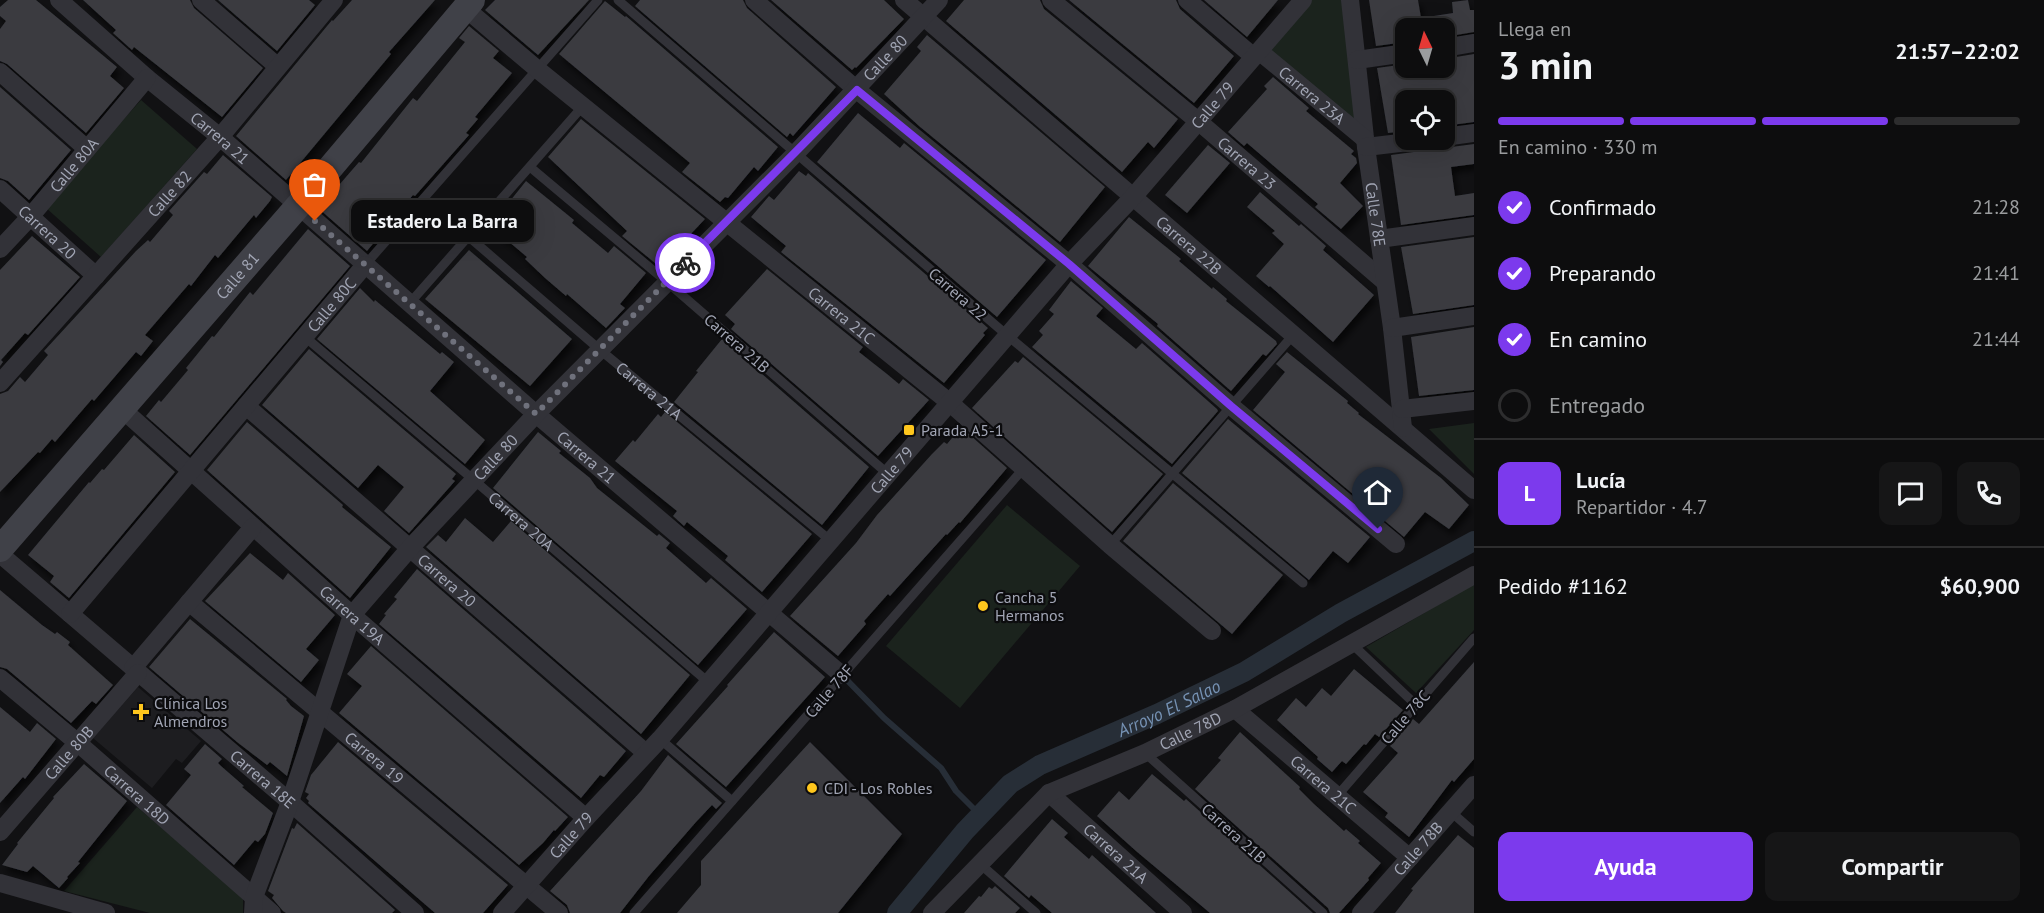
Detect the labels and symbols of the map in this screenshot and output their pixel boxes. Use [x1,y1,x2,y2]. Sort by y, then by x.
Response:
north arrow [1395,18,1455,78]
street label: Calle 80 [859,30,912,85]
street label: Carrera 23A [1275,62,1350,129]
street label: Calle 79 [1187,77,1238,133]
street label: Carrera 21 [187,107,254,168]
street label: Carrera 23 [1214,132,1280,194]
street label: Calle 80A [45,133,103,196]
pin [289,159,340,221]
street label: Calle 82 [143,166,195,221]
street label: Calle 78E [1361,181,1390,248]
callout: Estadero La Barra [351,200,534,242]
street label: Carrera 20 [14,201,81,263]
street label: Carrera 22B [1152,211,1226,279]
courier [655,233,715,293]
street label: Calle 81 [211,248,263,303]
street label: Carrera 22 [925,263,991,325]
street label: Calle 80C [303,273,360,336]
street label: Carrera 21C [804,282,879,348]
street label: Carrera 21B [700,309,774,377]
street label: Carrera 21A [612,357,687,424]
place label: Parada A5-1 [921,420,1004,440]
marker: Parada A5-1 [902,423,916,437]
street label: Carrera 21 [553,426,620,488]
street label: Calle 80 [469,430,522,484]
street label: Calle 79 [866,442,917,498]
pin [1352,467,1403,529]
street label: Carrera 20A [484,487,559,555]
street label: Carrera 20 [414,549,480,611]
street label: Carrera 19A [316,581,390,649]
place label: Cancha 5 Hermanos [995,587,1065,625]
marker: Cancha 5 Hermanos [976,599,990,613]
street label: Calle 78F [800,660,858,722]
water label: Arroyo El Salao [1113,674,1224,742]
street label: Calle 78C [1376,686,1434,748]
place label: Clínica Los Almendros [154,693,228,731]
marker: Clínica Los Almendros [132,703,150,721]
street label: Calle 78D [1156,707,1225,754]
street label: Calle 80B [40,721,98,784]
street label: Carrera 19 [341,727,408,788]
street label: Carrera 18E [226,745,300,812]
street label: Carrera 21C [1286,751,1360,818]
street label: Carrera 18D [100,760,174,829]
place label: CDI - Los Robles [824,778,933,798]
marker: CDI - Los Robles [805,781,819,795]
street label: Carrera 21B [1197,799,1271,867]
street label: Calle 79 [545,807,597,863]
street label: Calle 78B [1389,817,1447,880]
street label: Carrera 21A [1079,819,1153,888]

